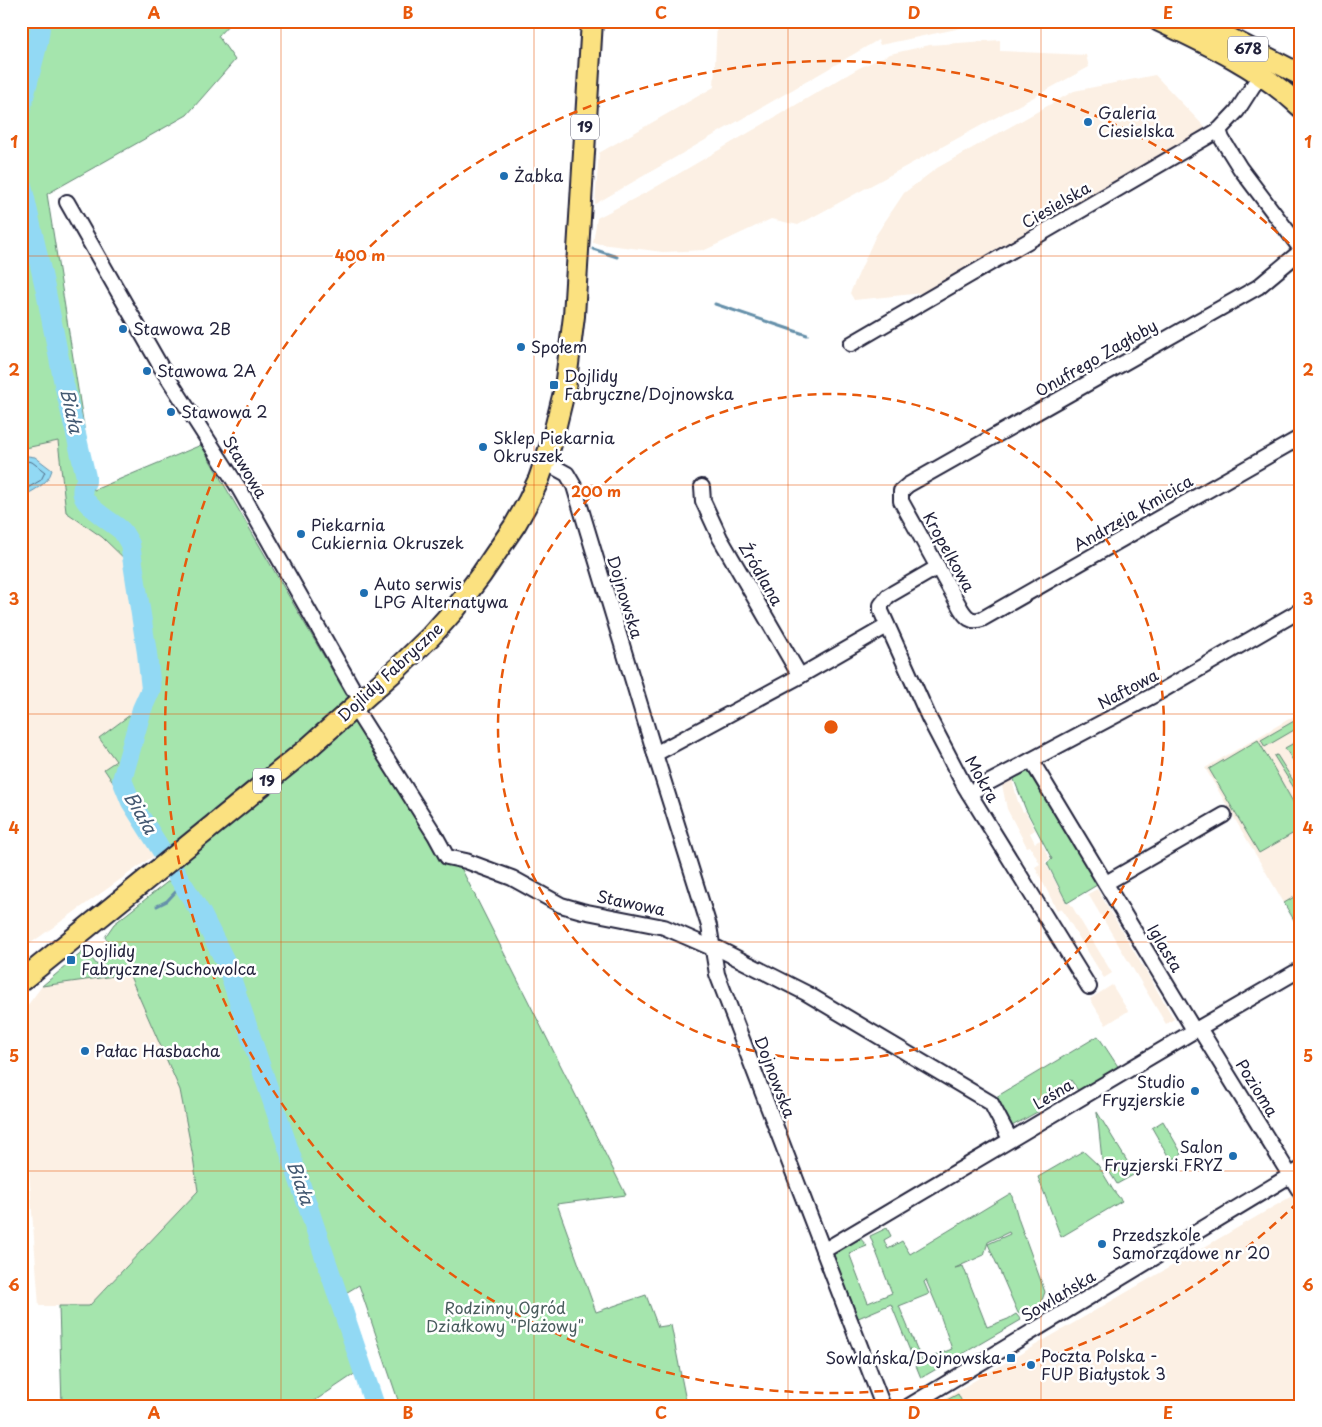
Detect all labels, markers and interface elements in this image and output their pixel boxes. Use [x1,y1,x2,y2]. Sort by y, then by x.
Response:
text: A [148,0,161,24]
text: B [403,0,414,24]
text: C [655,0,667,24]
text: D [908,0,920,24]
text: E [1163,0,1173,24]
road number: 678 [1228,36,1268,62]
place label: Galeria Ciesielska [1098,100,1174,142]
road number: 19 [571,114,599,140]
marker: Galeria Ciesielska [1082,116,1094,128]
text: 1 [10,129,18,153]
text: 1 [1304,129,1312,153]
place label: Żabka [514,163,563,187]
marker: Żabka [498,170,510,182]
street label: Ciesielska [1017,175,1094,234]
text: 400 m [335,243,385,266]
street label: Onufrego Zagłoby [1030,312,1161,402]
place label: Stawowa 2B [133,316,231,340]
marker: Stawowa 2B [117,323,129,335]
place label: Społem [531,334,587,358]
marker: Społem [515,341,527,353]
text: 2 [8,357,20,381]
text: 2 [1302,357,1314,381]
place label: Stawowa 2A [157,358,256,382]
place label: Dojlidy Fabryczne/Dojnowska [564,363,734,405]
marker: Stawowa 2A [141,365,153,377]
marker: Dojlidy Fabryczne/Dojnowska [548,379,560,391]
water label: Biała [55,386,90,436]
place label: Stawowa 2 [181,399,268,423]
marker: Stawowa 2 [165,406,177,418]
place label: Sklep Piekarnia Okruszek [493,425,615,467]
street label: Stawowa [218,431,274,502]
marker: Sklep Piekarnia Okruszek [477,441,489,453]
street label: Andrzeja Kmicica [1068,468,1197,556]
text: 200 m [571,479,621,502]
street label: Kropelkowa [918,507,982,596]
place label: Piekarnia Cukiernia Okruszek [311,512,464,554]
marker: Piekarnia Cukiernia Okruszek [295,528,307,540]
street label: Źródlana [734,537,790,610]
street label: Dojnowska [602,552,650,641]
place label: Auto serwis LPG Alternatywa [374,571,508,613]
text: 3 [9,586,19,610]
text: 3 [1303,586,1313,610]
marker: Auto serwis LPG Alternatywa [358,587,370,599]
street label: Dojlidy Fabryczne [331,616,447,727]
street label: Naftowa [1093,662,1162,714]
centre of rings [822,718,840,736]
street label: Mokra [960,751,1006,807]
road number: 19 [253,768,281,794]
water label: Biała [118,786,165,839]
text: 4 [9,815,20,839]
text: 4 [1303,815,1314,839]
street label: Stawowa [595,883,668,921]
street label: Iglasta [1142,919,1190,976]
place label: Dojlidy Fabryczne/Suchowolca [81,938,256,980]
marker: Dojlidy Fabryczne/Suchowolca [65,954,77,966]
street label: Dojnowska [749,1032,803,1121]
place label: Pałac Hasbacha [95,1038,220,1062]
text: 5 [9,1043,19,1067]
text: 5 [1303,1043,1313,1067]
marker: Pałac Hasbacha [79,1045,91,1057]
street label: Pozioma [1231,1054,1285,1121]
place label: Studio Fryzjerskie [1102,1069,1185,1111]
street label: Leśna [1028,1072,1077,1115]
marker: Studio Fryzjerskie [1189,1085,1201,1097]
place label: Salon Fryzjerski FRYZ [1104,1134,1223,1176]
marker: Salon Fryzjerski FRYZ [1227,1150,1239,1162]
water label: Biała [281,1157,322,1209]
place label: Przedszkole Samorządowe nr 20 [1112,1222,1270,1264]
marker: Przedszkole Samorządowe nr 20 [1096,1238,1108,1250]
street label: Sowlańska [1016,1263,1099,1327]
text: 6 [8,1272,20,1296]
text: 6 [1302,1272,1314,1296]
park label: Rodzinny Ogród Działkowy "Plażowy" [426,1295,584,1337]
place label: Poczta Polska - FUP Białystok 3 [1041,1343,1166,1385]
place label: Sowlańska/Dojnowska [825,1345,1001,1369]
marker: Sowlańska/Dojnowska [1005,1352,1017,1364]
marker: Poczta Polska - FUP Białystok 3 [1025,1359,1037,1371]
text: A [148,1400,161,1424]
text: B [403,1400,414,1424]
text: C [655,1400,667,1424]
text: D [908,1400,920,1424]
text: E [1163,1400,1173,1424]

